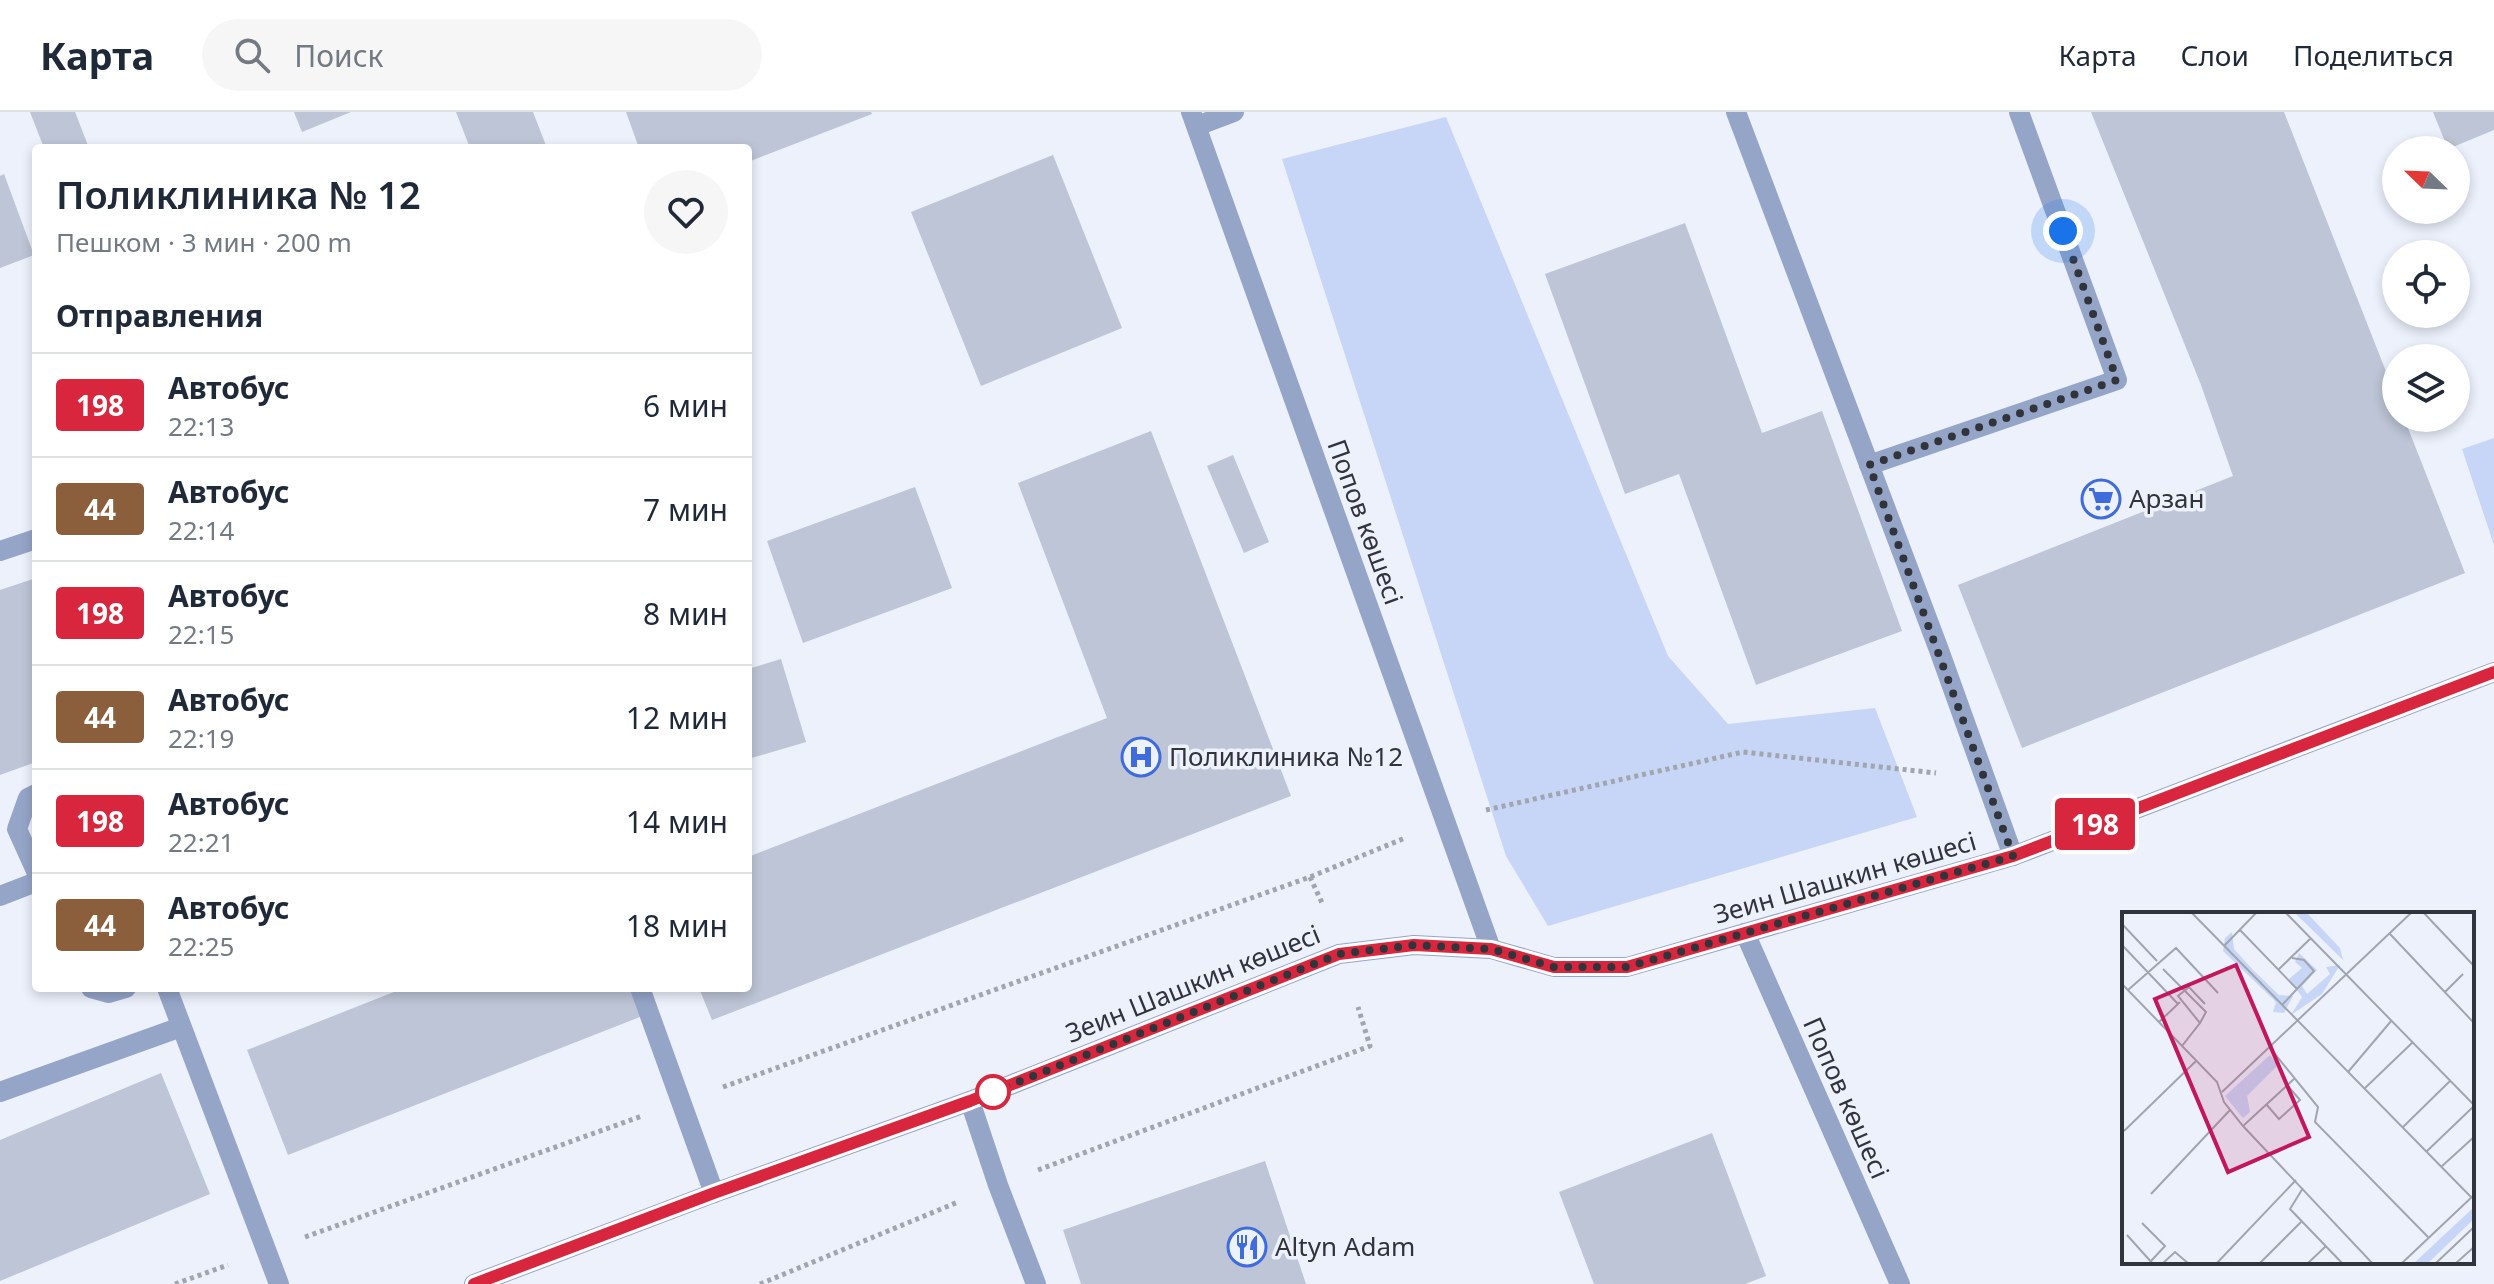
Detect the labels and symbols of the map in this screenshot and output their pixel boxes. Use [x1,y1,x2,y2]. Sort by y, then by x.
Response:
north arrow [2382,136,2470,224]
your location [2043,211,2083,251]
street label: Попов көшесі [1319,434,1412,609]
supermarket icon: Арзан [2080,478,2122,520]
place label: Арзан [2129,480,2205,516]
hospital icon: Поликлиника №12 [1120,736,1162,778]
place label: Поликлиника №12 [1169,738,1403,774]
line badge: 198 [2049,798,2141,850]
street label: Зеин Шашкин көшесі [1709,822,1980,932]
inset map [2122,912,2474,1264]
street label: Зеин Шашкин көшесі [1060,916,1325,1051]
street label: Попов көшесі [1795,1011,1899,1184]
unlabelled marker [976,1075,1010,1109]
restaurant icon: Altyn Adam [1226,1226,1268,1268]
place label: Altyn Adam [1275,1228,1415,1264]

